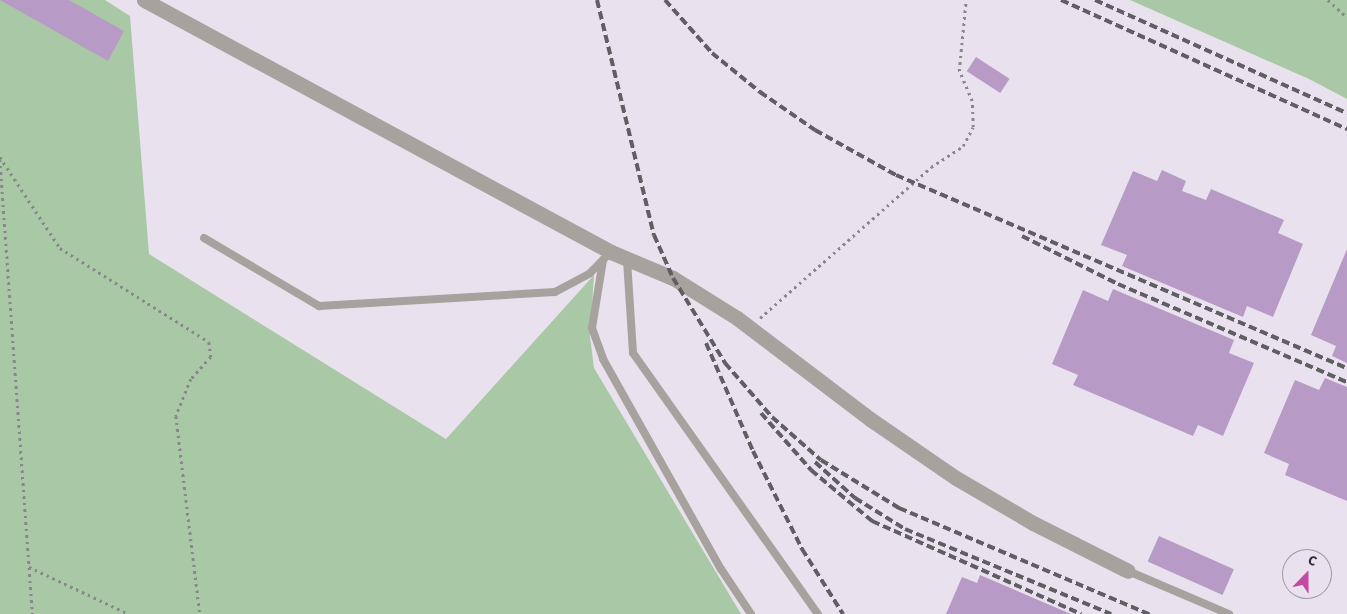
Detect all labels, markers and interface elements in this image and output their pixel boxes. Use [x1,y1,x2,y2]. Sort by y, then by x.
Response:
north arrow [1282,549,1332,599]
text: С [1305,550,1320,572]

